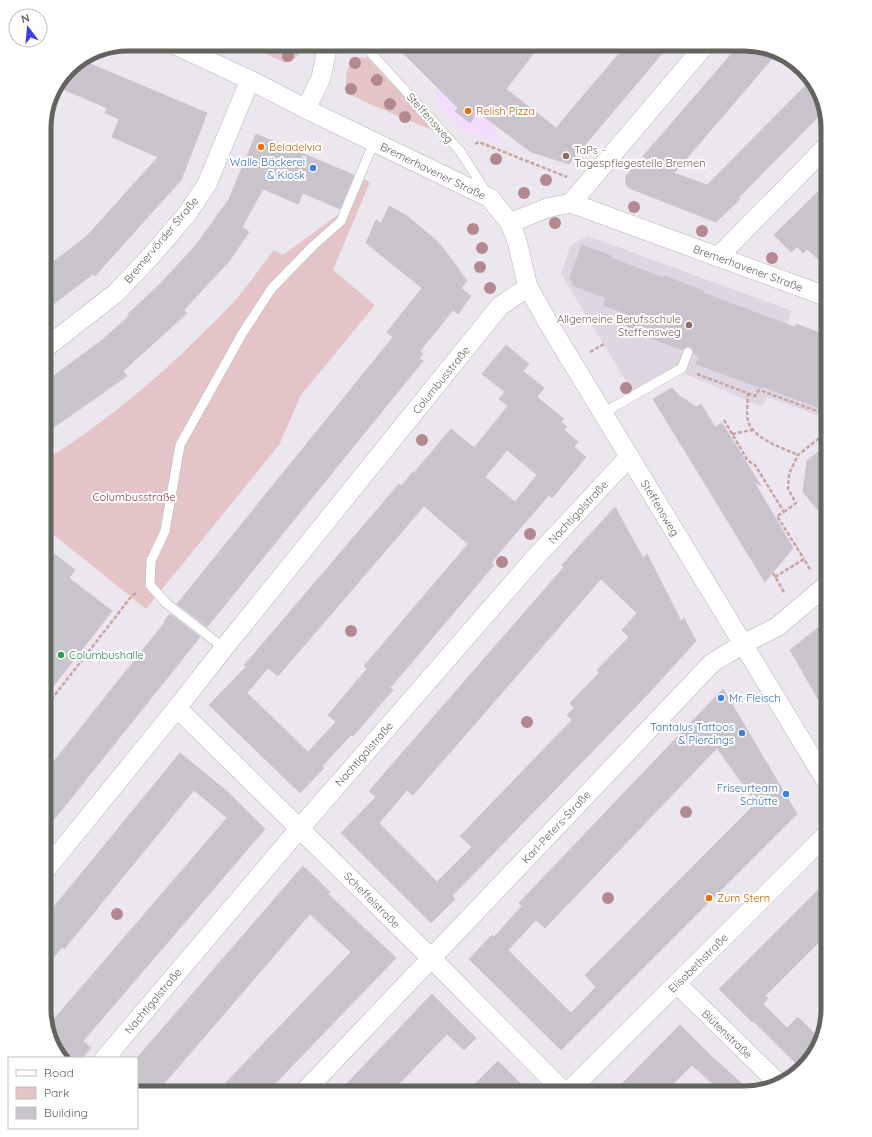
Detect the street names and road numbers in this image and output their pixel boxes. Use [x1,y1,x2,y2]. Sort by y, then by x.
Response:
street label: Steffensweg [404,90,456,146]
street label: Bremerhavener Straße [378,139,488,203]
street label: Bremervörder Straße [121,194,201,286]
street label: Bremerhavener Straße [691,242,805,294]
street label: Columbusstraße [409,343,473,417]
street label: Steffensweg [638,477,682,539]
street label: Nachtigalstraße [545,478,611,546]
street label: Nachtigalstraße [332,719,396,789]
street label: Karl-Peters-Straße [519,788,593,866]
street label: Scheffelstraße [341,869,403,931]
street label: Elisabethstraße [665,930,731,996]
street label: Nachtigalstraße [122,965,184,1037]
street label: Blütenstraße [699,1007,755,1061]

